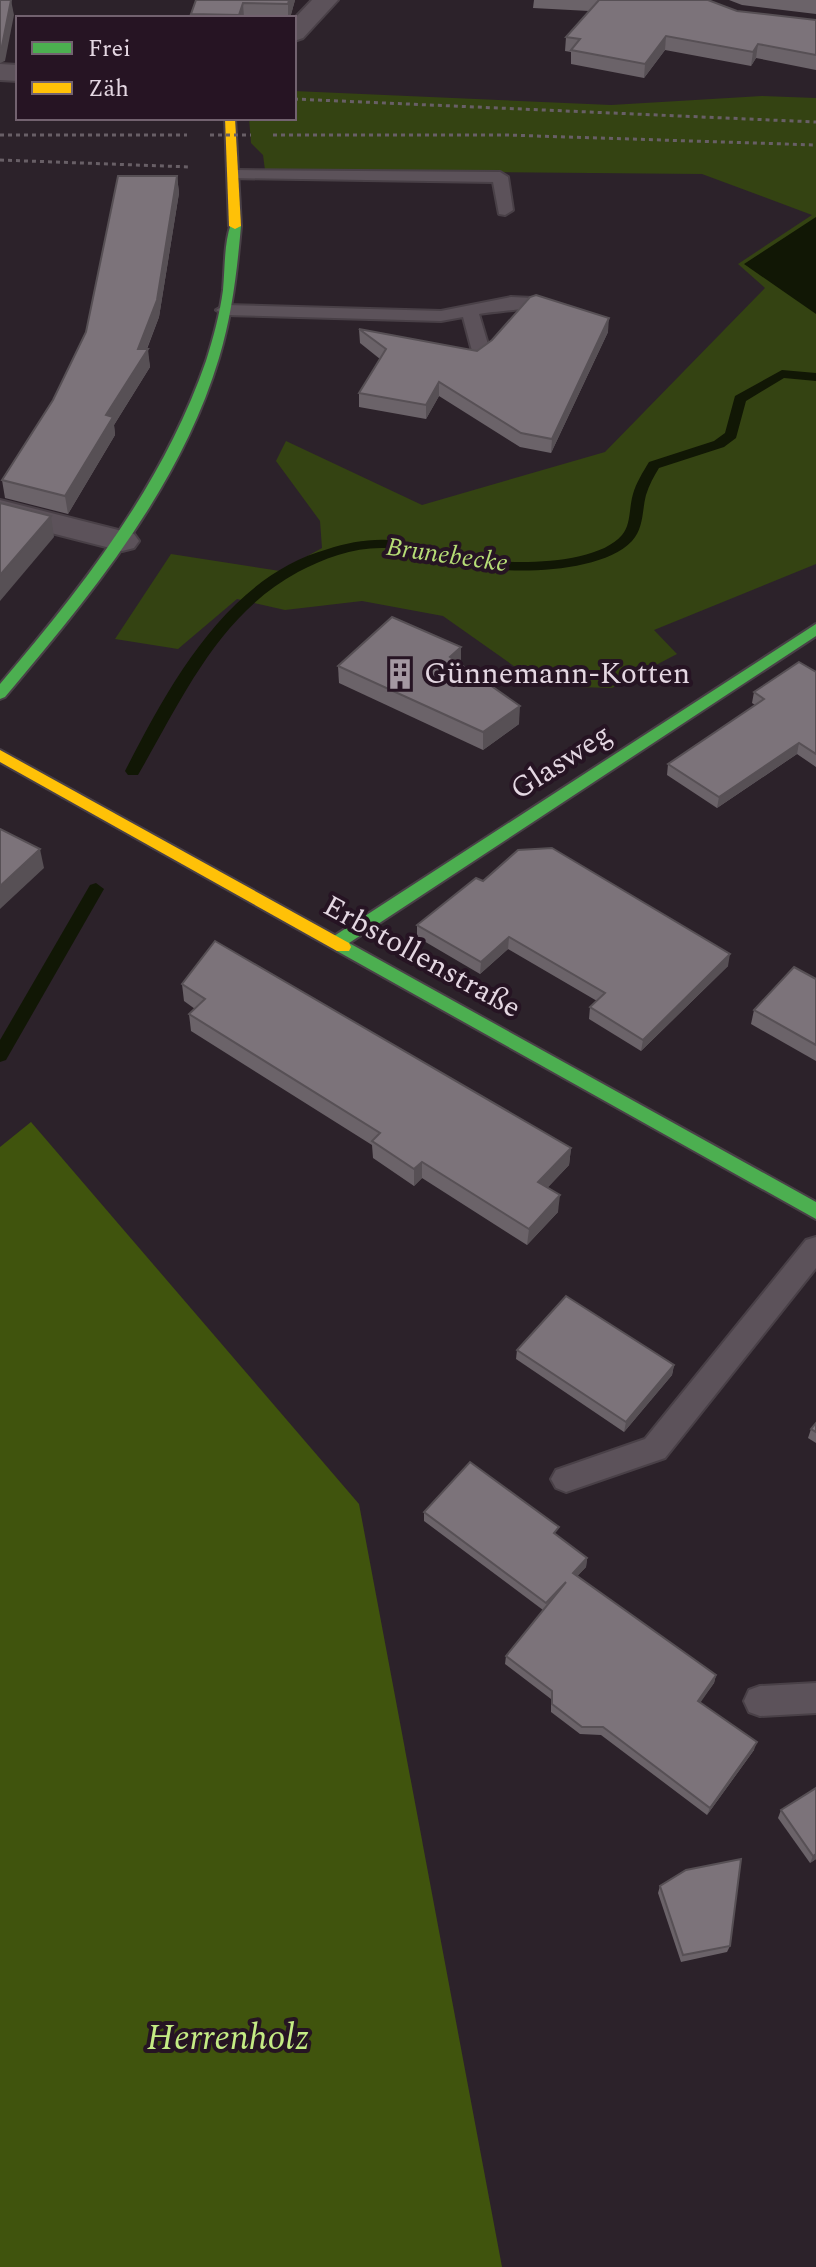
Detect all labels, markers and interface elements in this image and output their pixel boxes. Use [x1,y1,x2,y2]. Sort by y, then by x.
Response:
legend [16,16,296,120]
text: Frei [88,31,131,67]
text: Zäh [88,71,129,107]
water label: Brunebecke [383,527,511,583]
place label: Günnemann-Kotten [424,651,690,697]
building icon: Günnemann-Kotten [383,657,417,691]
street label: Glasweg [501,712,621,812]
street label: Erbstollenstraße [314,883,530,1031]
park label: Herrenholz [147,2011,309,2066]

